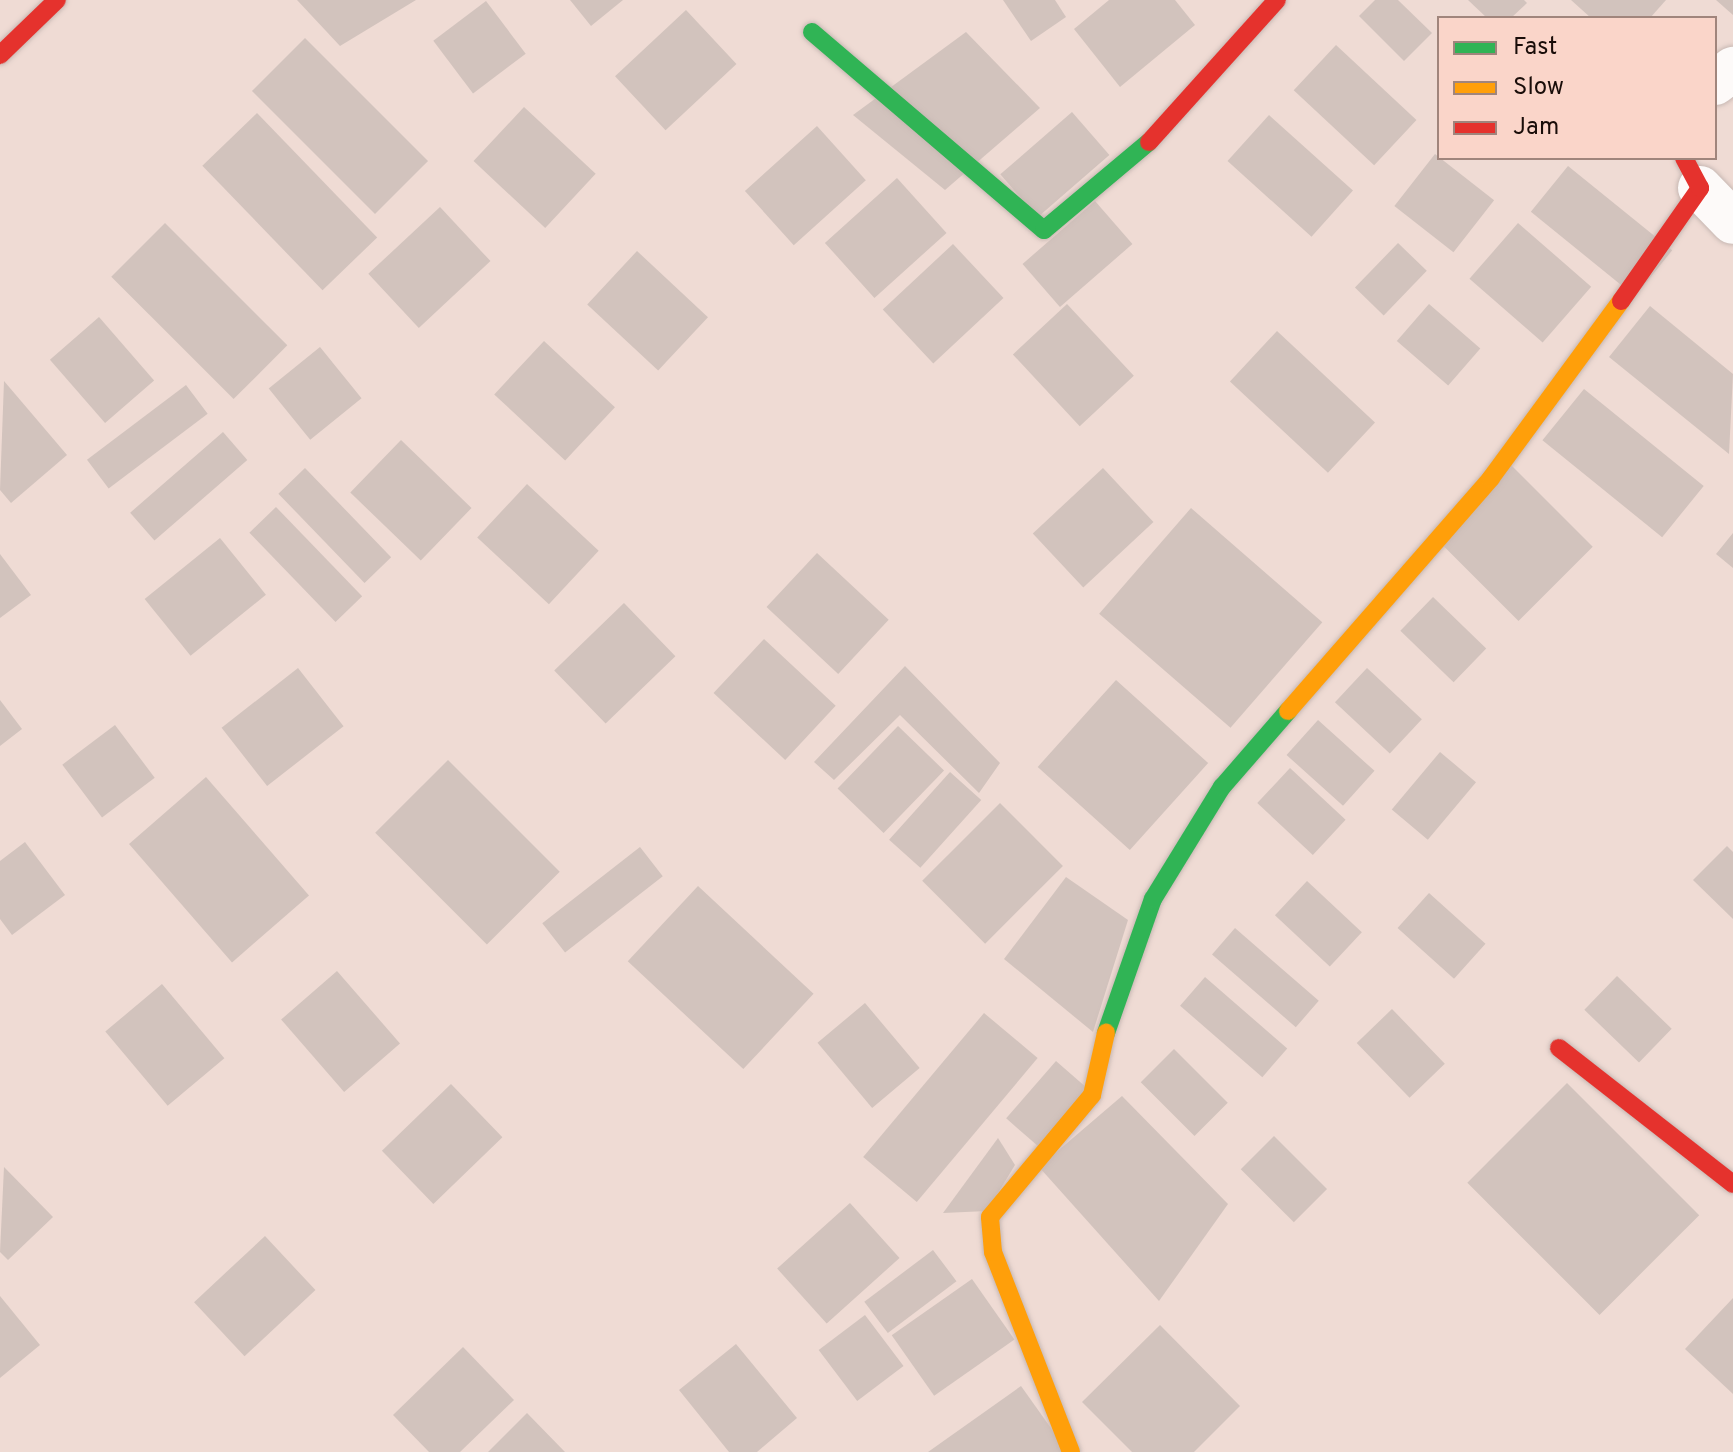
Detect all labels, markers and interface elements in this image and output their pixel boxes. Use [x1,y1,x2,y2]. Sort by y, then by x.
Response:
legend [1437,16,1717,160]
text: Fast [1513,33,1557,63]
text: Slow [1513,73,1564,103]
text: Jam [1513,113,1559,143]

